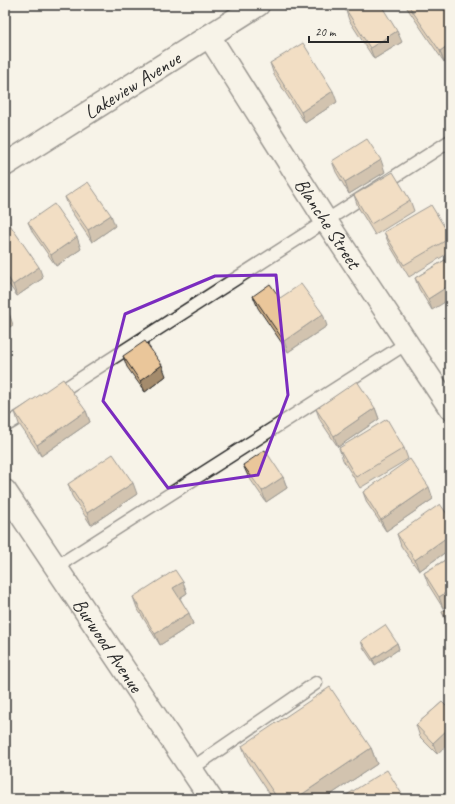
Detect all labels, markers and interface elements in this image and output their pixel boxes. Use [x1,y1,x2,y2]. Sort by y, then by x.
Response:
scale bar [309,18,388,44]
text: 20 m [315,24,337,40]
street label: Lakeview Avenue [79,45,186,125]
street label: Blanche Street [289,173,367,275]
street label: Burwood Avenue [67,593,149,698]

